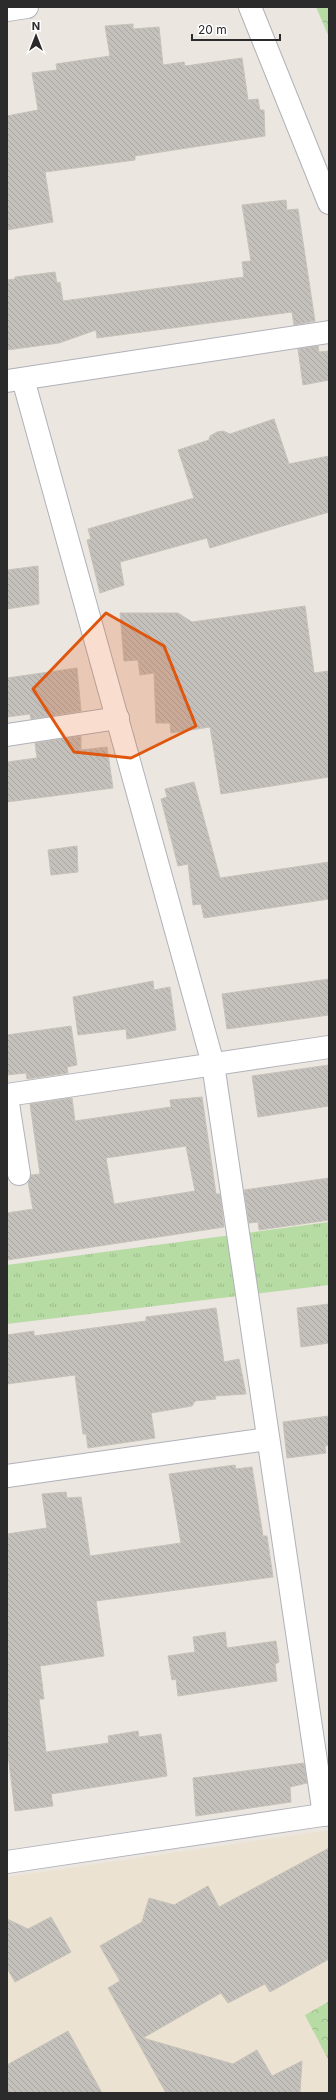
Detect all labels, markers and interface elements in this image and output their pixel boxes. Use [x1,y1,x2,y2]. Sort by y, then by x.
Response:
north arrow [16,16,56,56]
scale bar [192,16,280,42]
text: N [32,19,40,33]
text: 20 m [198,22,227,37]

